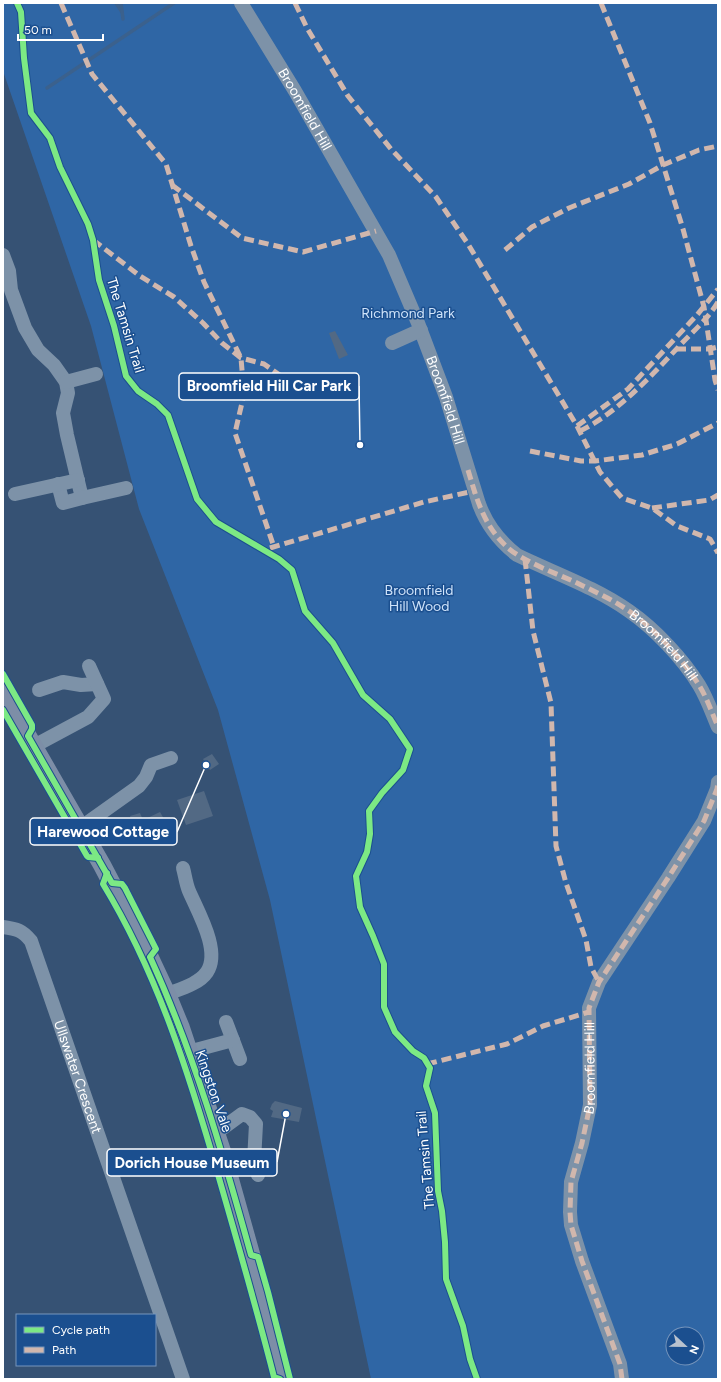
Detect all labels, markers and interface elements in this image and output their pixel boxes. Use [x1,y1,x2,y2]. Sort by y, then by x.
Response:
scale bar [18,16,103,42]
text: 50 m [24,23,52,37]
street label: Broomfield Hill [274,65,335,154]
street label: The Tamsin Trail [103,275,148,375]
park label: Richmond Park [361,305,455,322]
street label: Broomfield Hill [422,354,468,446]
callout: Broomfield Hill Car Park [179,373,359,400]
text: Broomfield Hill Car Park [187,377,351,395]
park label: Broomfield Hill Wood [385,582,453,615]
street label: Broomfield Hill [626,606,702,684]
callout: Harewood Cottage [30,818,177,845]
text: Harewood Cottage [37,823,170,841]
street label: Ullswater Crescent [50,1018,105,1136]
street label: Broomfield Hill [580,1022,599,1116]
street label: Kingston Vale [191,1048,236,1135]
street label: The Tamsin Trail [413,1110,438,1210]
callout: Dorich House Museum [107,1149,277,1176]
text: Dorich House Museum [115,1154,269,1172]
legend [16,1314,156,1366]
text: Cycle path [52,1323,110,1337]
north arrow [665,1326,705,1366]
text: Path [52,1343,76,1357]
text: N [686,1343,701,1356]

